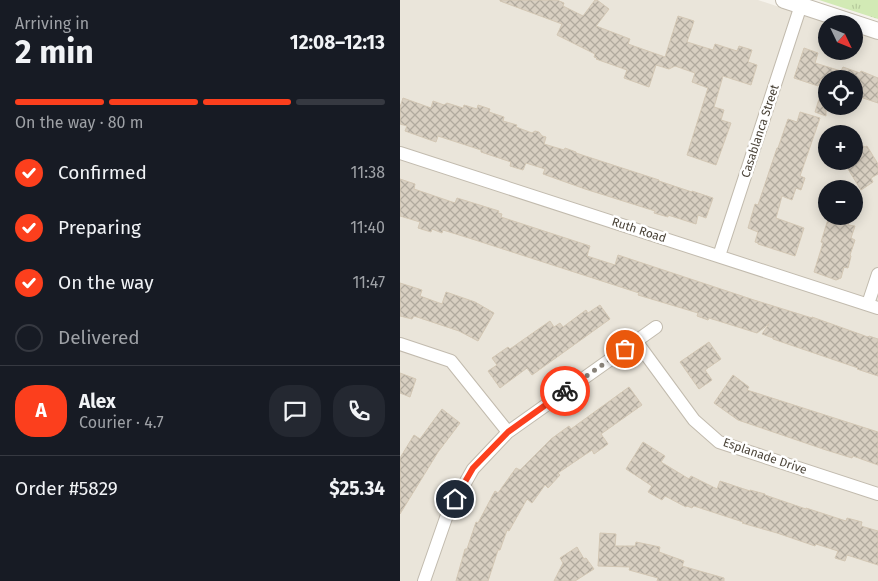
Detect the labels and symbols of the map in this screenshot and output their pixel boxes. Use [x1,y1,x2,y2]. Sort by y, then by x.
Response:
north arrow [818,15,862,60]
street label: Casablanca Street [738,82,782,179]
street label: Ruth Road [610,215,668,245]
pin [604,328,646,370]
courier [540,366,590,416]
street label: Esplanade Drive [721,435,809,477]
pin [434,478,476,520]

